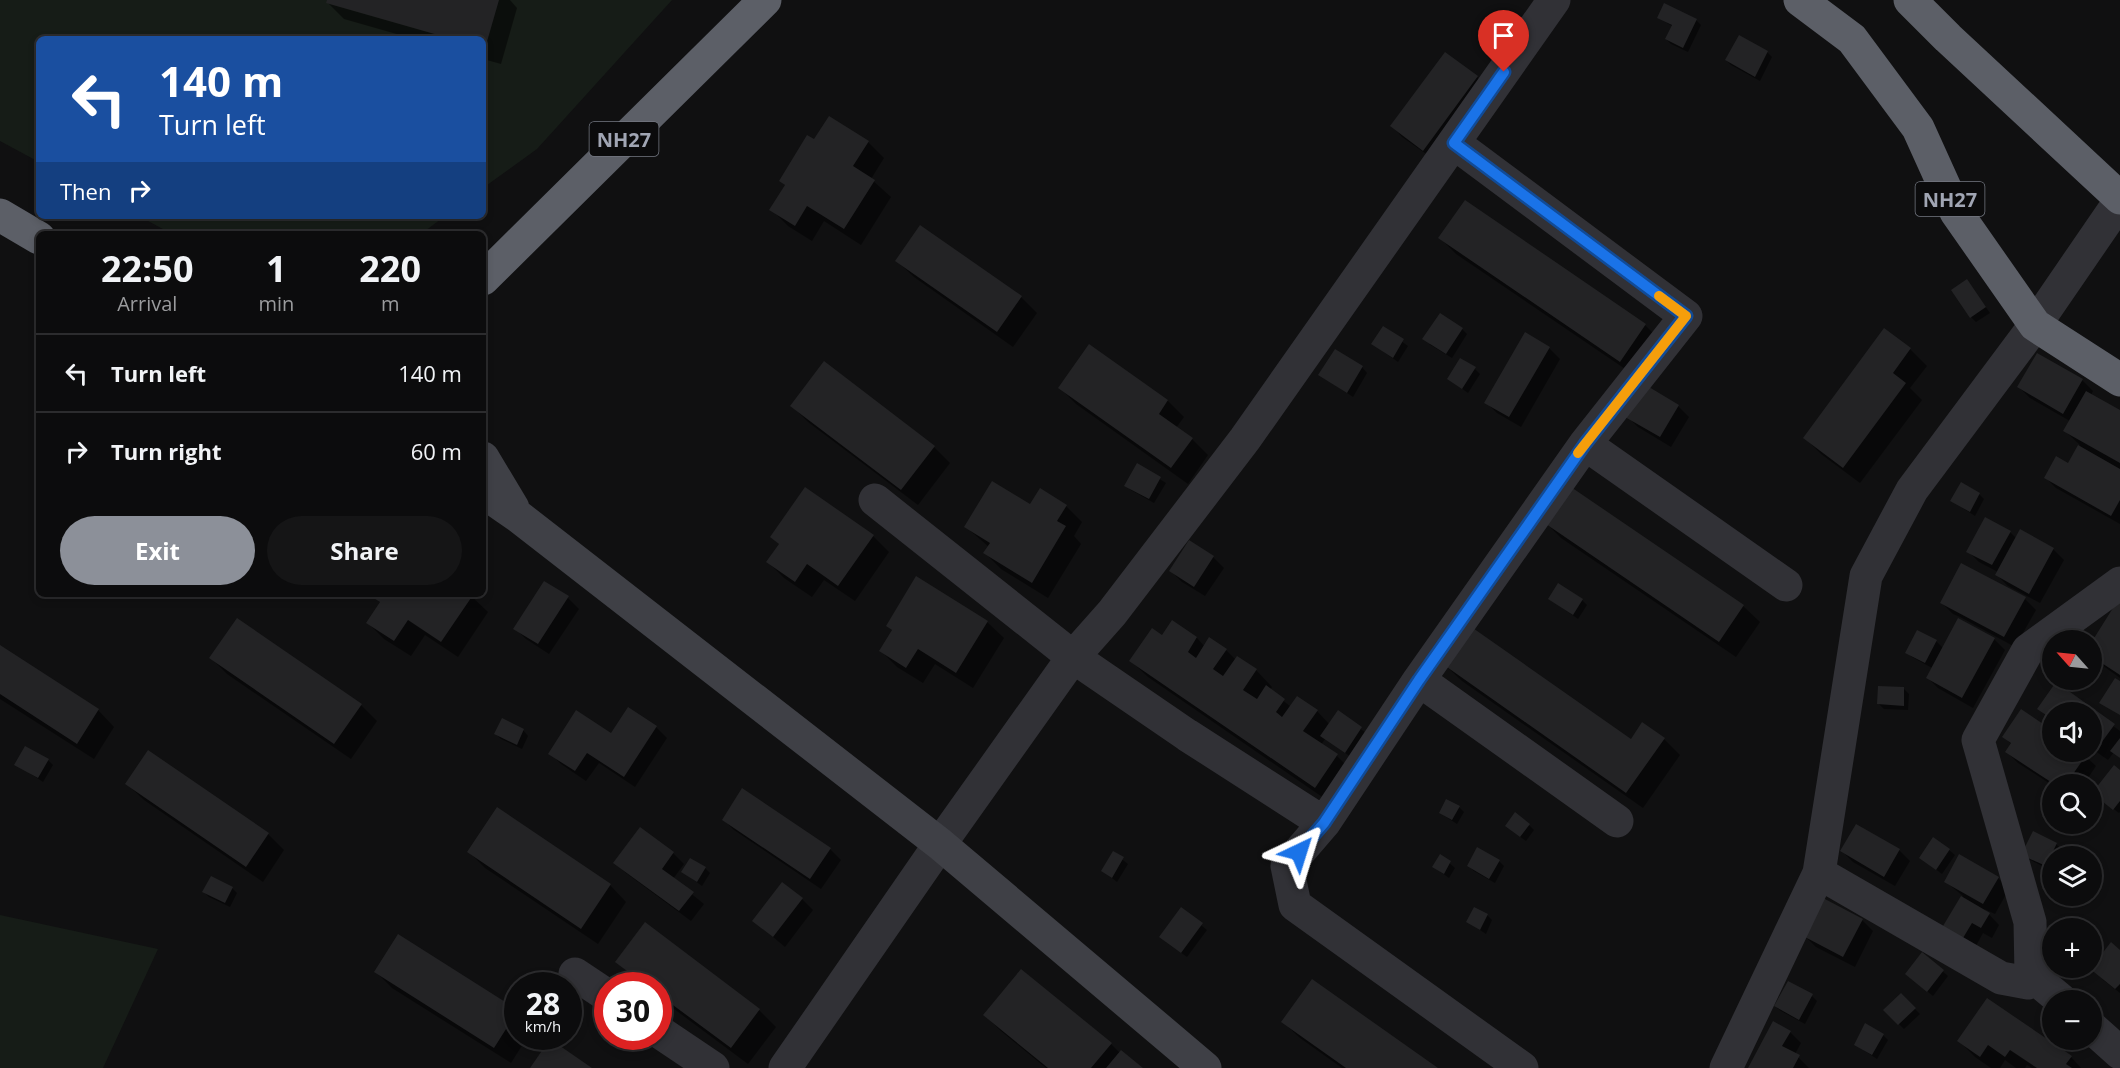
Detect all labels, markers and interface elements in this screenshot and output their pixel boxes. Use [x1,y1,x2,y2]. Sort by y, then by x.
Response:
pin [1478,10,1529,72]
icon: arrive [1487,19,1520,52]
text: 140 m [159,52,283,109]
icon: left [60,60,138,138]
text: Turn left [159,106,266,143]
road number: NH27 [590,122,658,156]
icon: right [123,174,156,207]
text: Then [60,176,111,206]
road number: NH27 [1916,182,1984,216]
text: 22:50 [101,244,194,293]
text: 1 [266,244,287,293]
text: 220 [359,244,421,293]
text: Arrival [117,290,177,317]
text: min [258,290,294,317]
text: m [381,290,399,317]
icon: left [60,357,93,390]
text: Turn left [111,358,206,388]
text: 140 m [398,358,462,388]
icon: right [60,435,93,468]
text: Turn right [111,436,222,466]
text: 60 m [411,436,462,466]
button: Exit [60,516,255,585]
button: Share [267,516,462,585]
north arrow [2042,630,2102,690]
map controls [2042,630,2102,1050]
button: sound [2042,702,2102,762]
button: search [2042,774,2102,834]
position arrow [1267,820,1331,884]
button: layers [2042,846,2102,906]
button: + [2042,918,2102,978]
speed limit sign: 30 [594,972,672,1050]
text: 28 [526,983,560,1024]
button: − [2042,990,2102,1050]
text: km/h [525,1016,561,1036]

